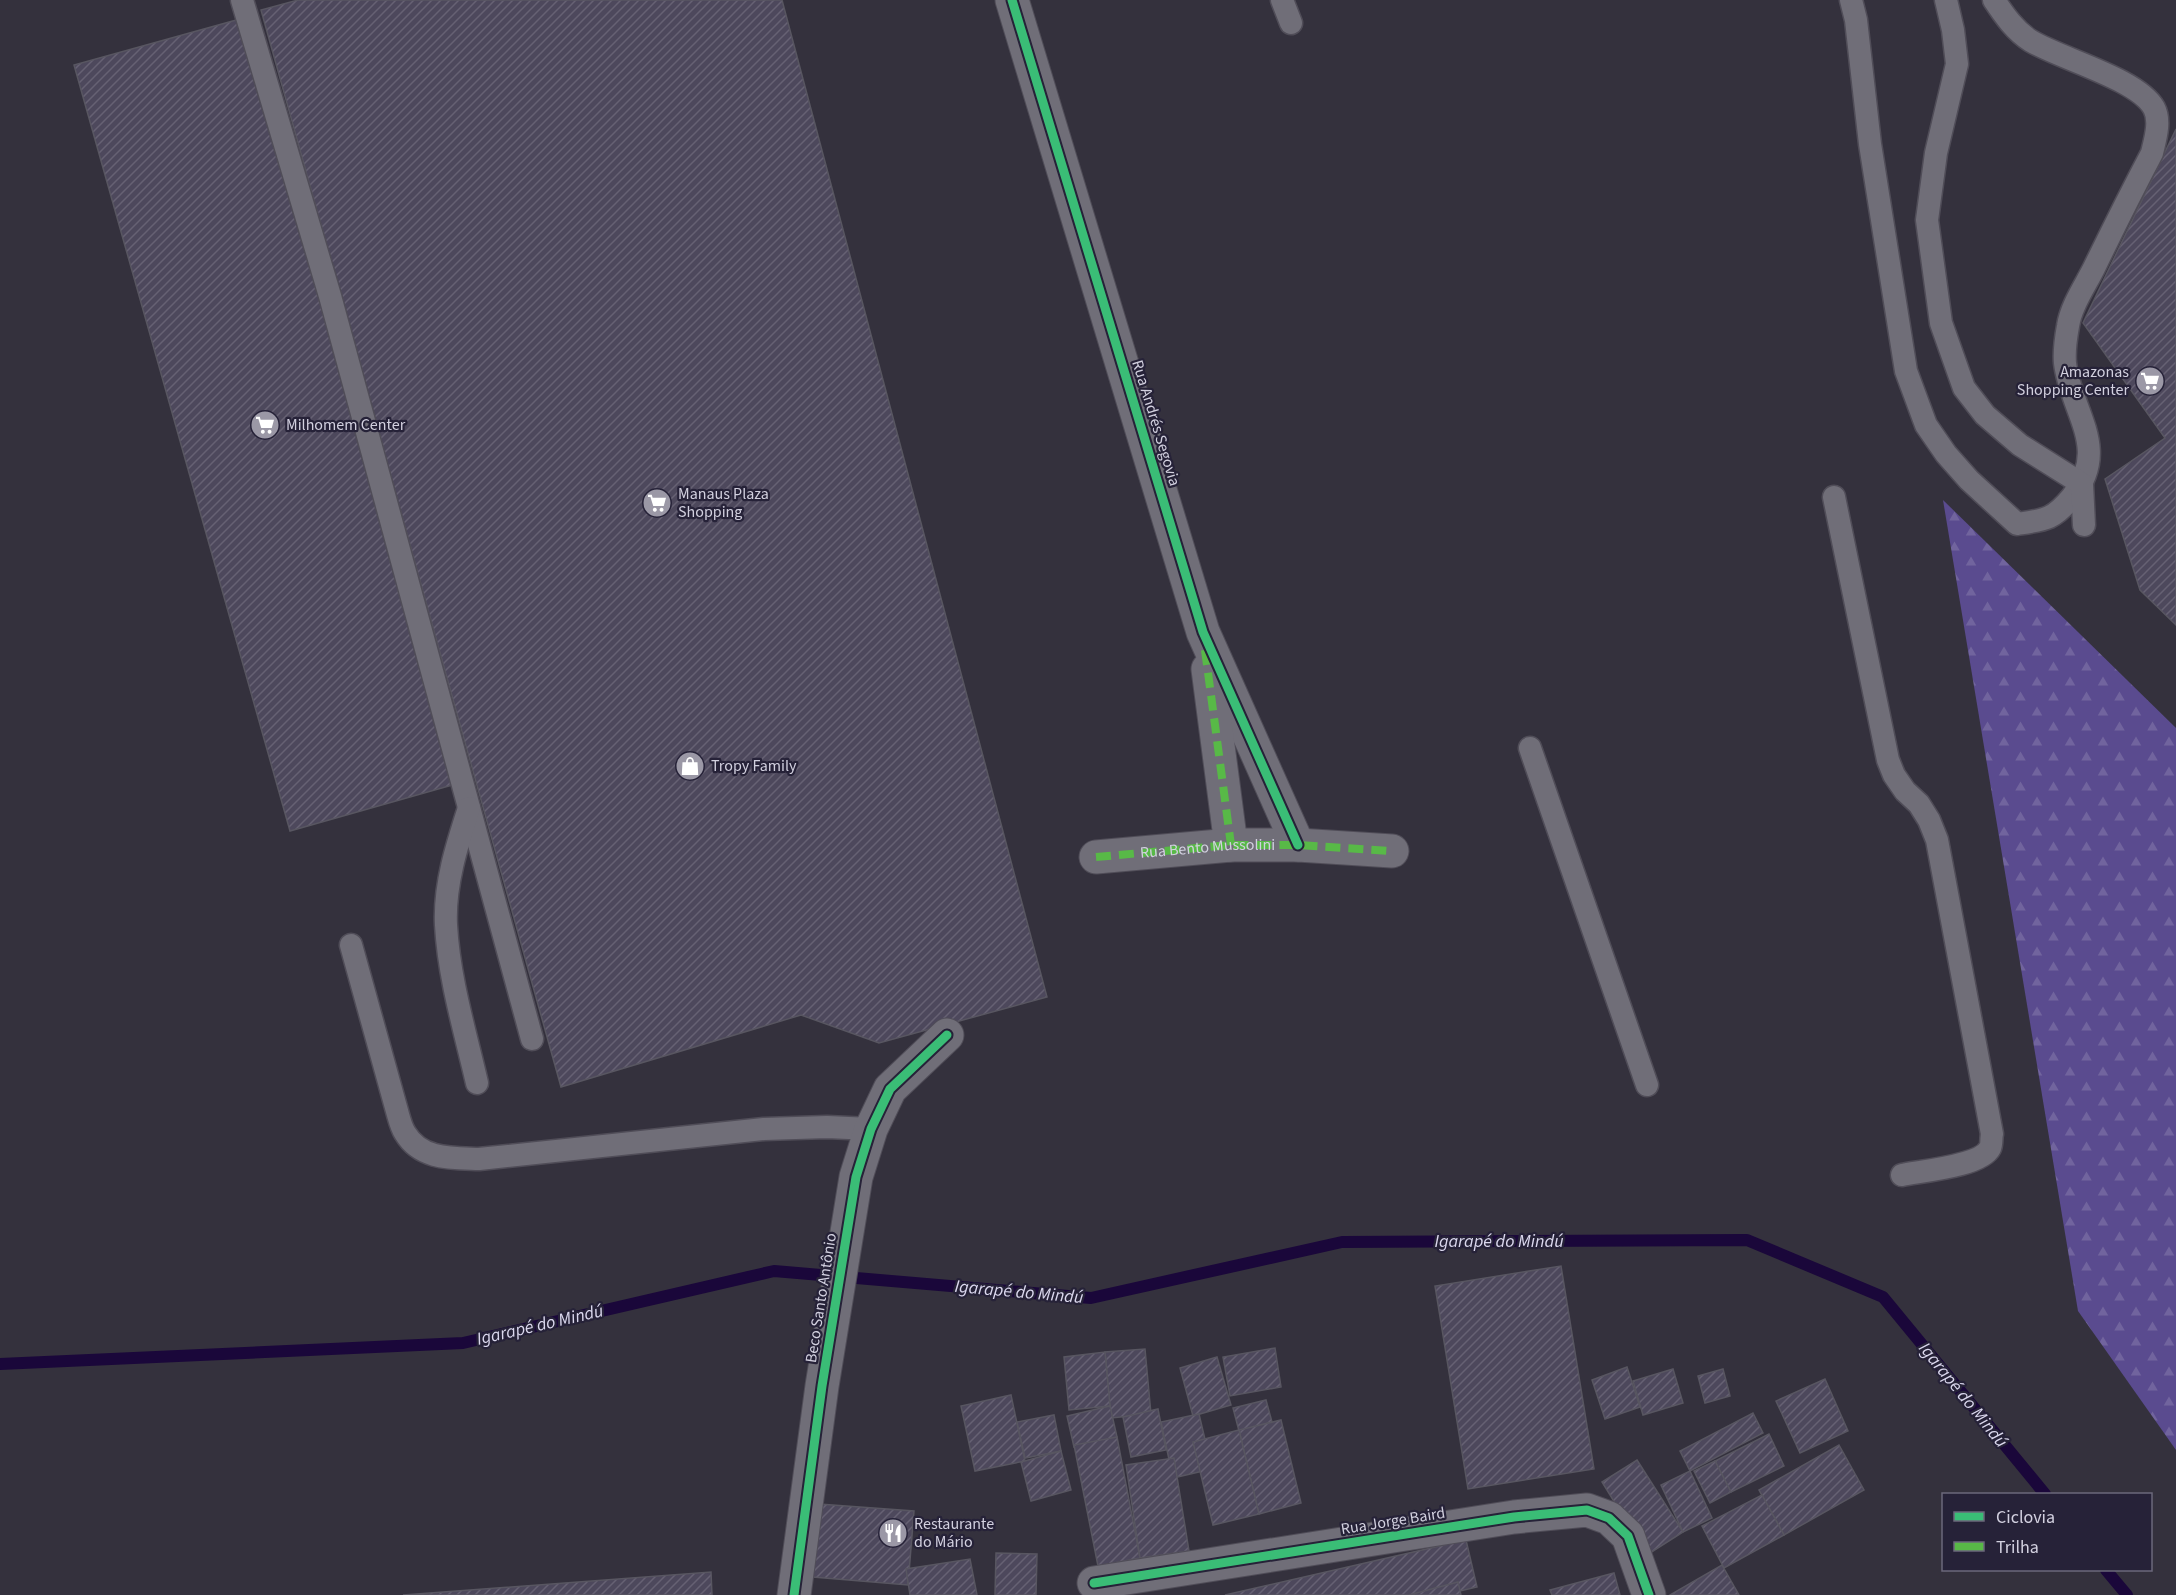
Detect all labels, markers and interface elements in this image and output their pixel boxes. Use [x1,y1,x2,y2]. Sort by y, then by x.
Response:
street label: Rua Andrés Segovia [1126,357,1186,489]
place label: Amazonas Shopping Center [2017,361,2129,401]
supermarket icon: Amazonas Shopping Center [2134,365,2166,397]
supermarket icon: Milhomem Center [249,409,281,441]
place label: Milhomem Center [286,414,406,436]
place label: Manaus Plaza Shopping [678,483,769,523]
supermarket icon: Manaus Plaza Shopping [641,487,673,519]
shop icon: Tropy Family [674,750,706,782]
place label: Tropy Family [711,755,797,777]
street label: Rua Bento Mussolini [1139,834,1275,864]
water label: Igarapé do Mindú [1434,1229,1564,1254]
street label: Beco Santo Antônio [800,1231,842,1365]
water label: Igarapé do Mindú [954,1274,1084,1310]
water label: Igarapé do Mindú [474,1298,606,1352]
water label: Igarapé do Mindú [1913,1337,2013,1453]
legend [1942,1493,2152,1571]
street label: Rua Jorge Baird [1339,1502,1447,1540]
text: Ciclovia [1996,1505,2055,1530]
place label: Restaurante do Mário [914,1513,994,1553]
restaurant icon: Restaurante do Mário [877,1517,909,1549]
text: Trilha [1996,1535,2039,1560]

